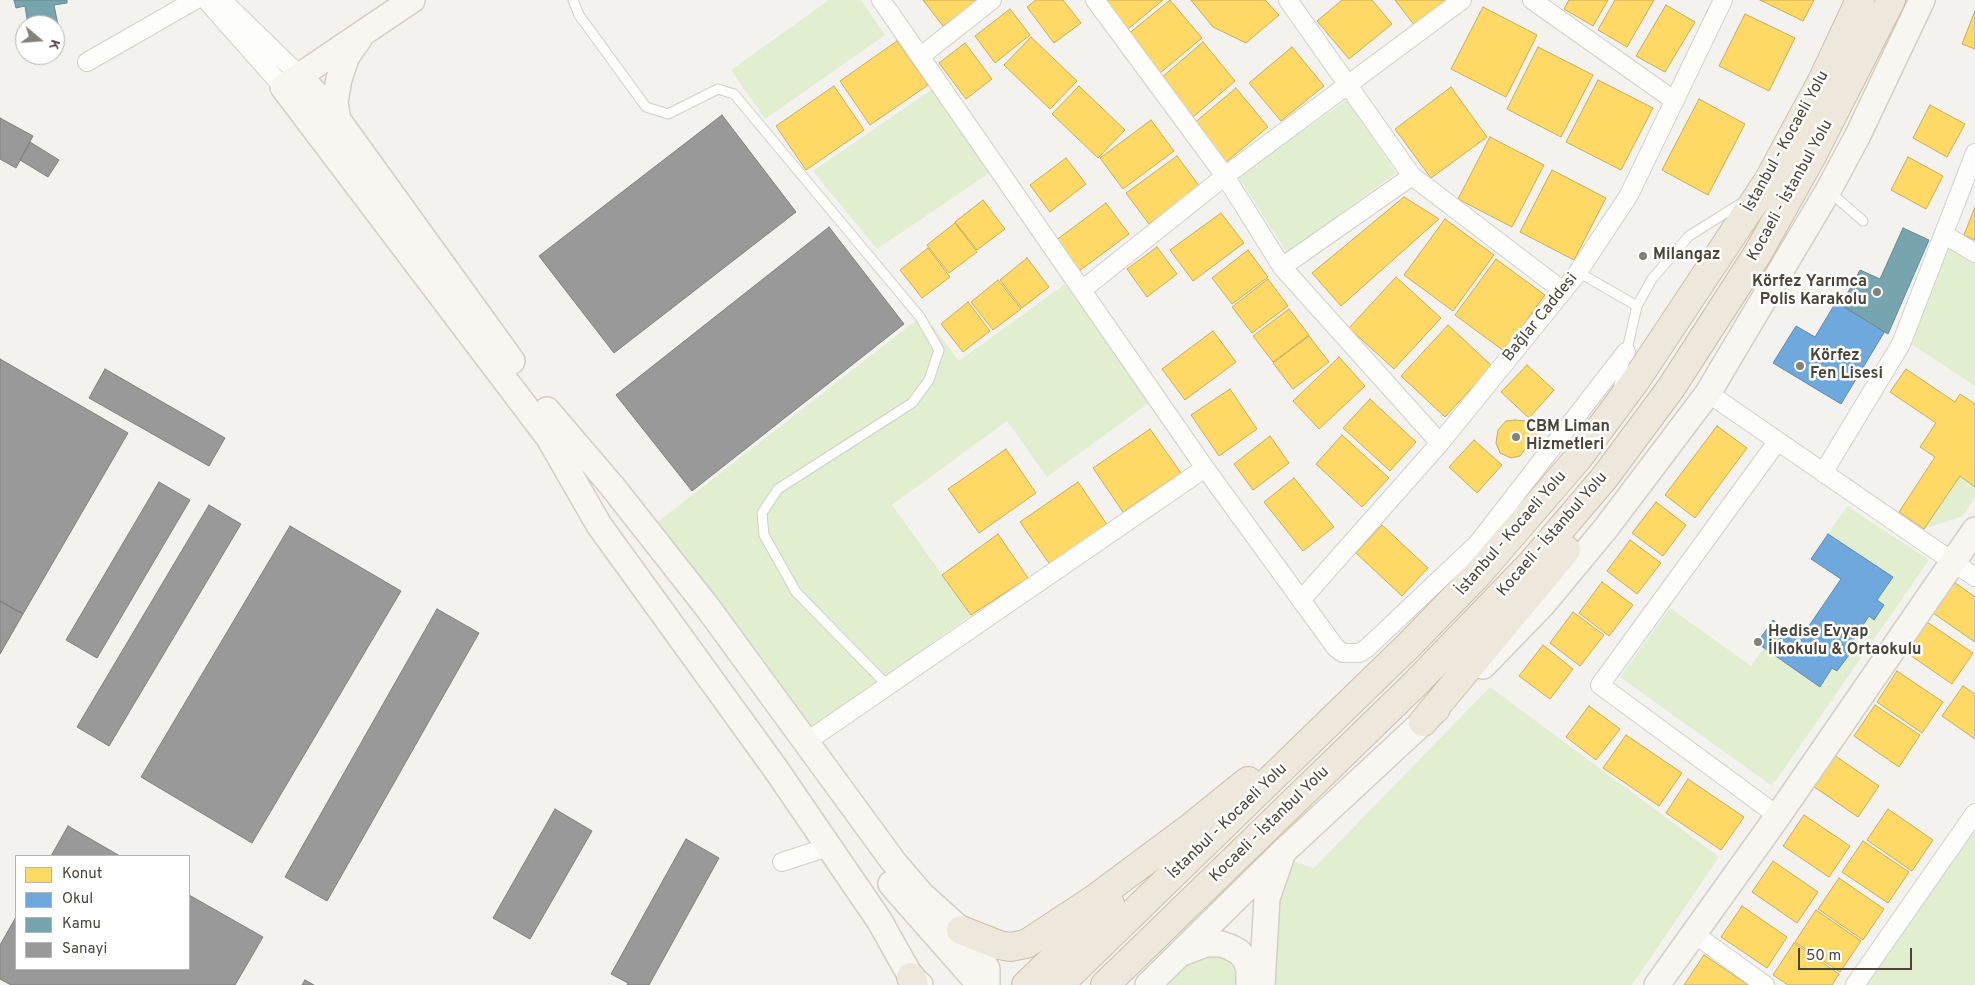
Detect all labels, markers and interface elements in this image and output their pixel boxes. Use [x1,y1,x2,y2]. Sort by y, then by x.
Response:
north arrow [15,15,65,65]
text: K [44,37,63,52]
street label: İstanbul - Kocaeli Yolu [1740,68,1834,216]
street label: Kocaeli - İstanbul Yolu [1744,117,1838,265]
place label: Milangaz [1653,246,1721,266]
marker: Milangaz [1637,250,1649,262]
street label: Bağlar Caddesi [1499,270,1583,366]
place label: Körfez Yarımca Polis Karakolu [1752,273,1867,311]
marker: Körfez Yarımca Polis Karakolu [1871,286,1883,298]
place label: Körfez Fen Lisesi [1810,347,1883,385]
marker: Körfez Fen Lisesi [1794,360,1806,372]
place label: CBM Liman Hizmetleri [1526,418,1610,456]
marker: CBM Liman Hizmetleri [1510,431,1522,443]
street label: İstanbul - Kocaeli Yolu [1453,468,1571,600]
street label: Kocaeli - İstanbul Yolu [1494,469,1612,601]
place label: Hedise Evyap İlkokulu & Ortaokulu [1768,623,1922,661]
marker: Hedise Evyap İlkokulu & Ortaokulu [1752,636,1764,648]
street label: İstanbul - Kocaeli Yolu [1164,760,1292,884]
street label: Kocaeli - İstanbul Yolu [1206,763,1334,887]
legend [15,855,190,970]
text: Konut [62,865,102,884]
text: Okul [62,890,93,909]
text: Kamu [62,915,101,934]
scale bar [1800,938,1914,970]
text: Sanayi [62,940,107,959]
text: 50 m [1806,947,1841,966]

